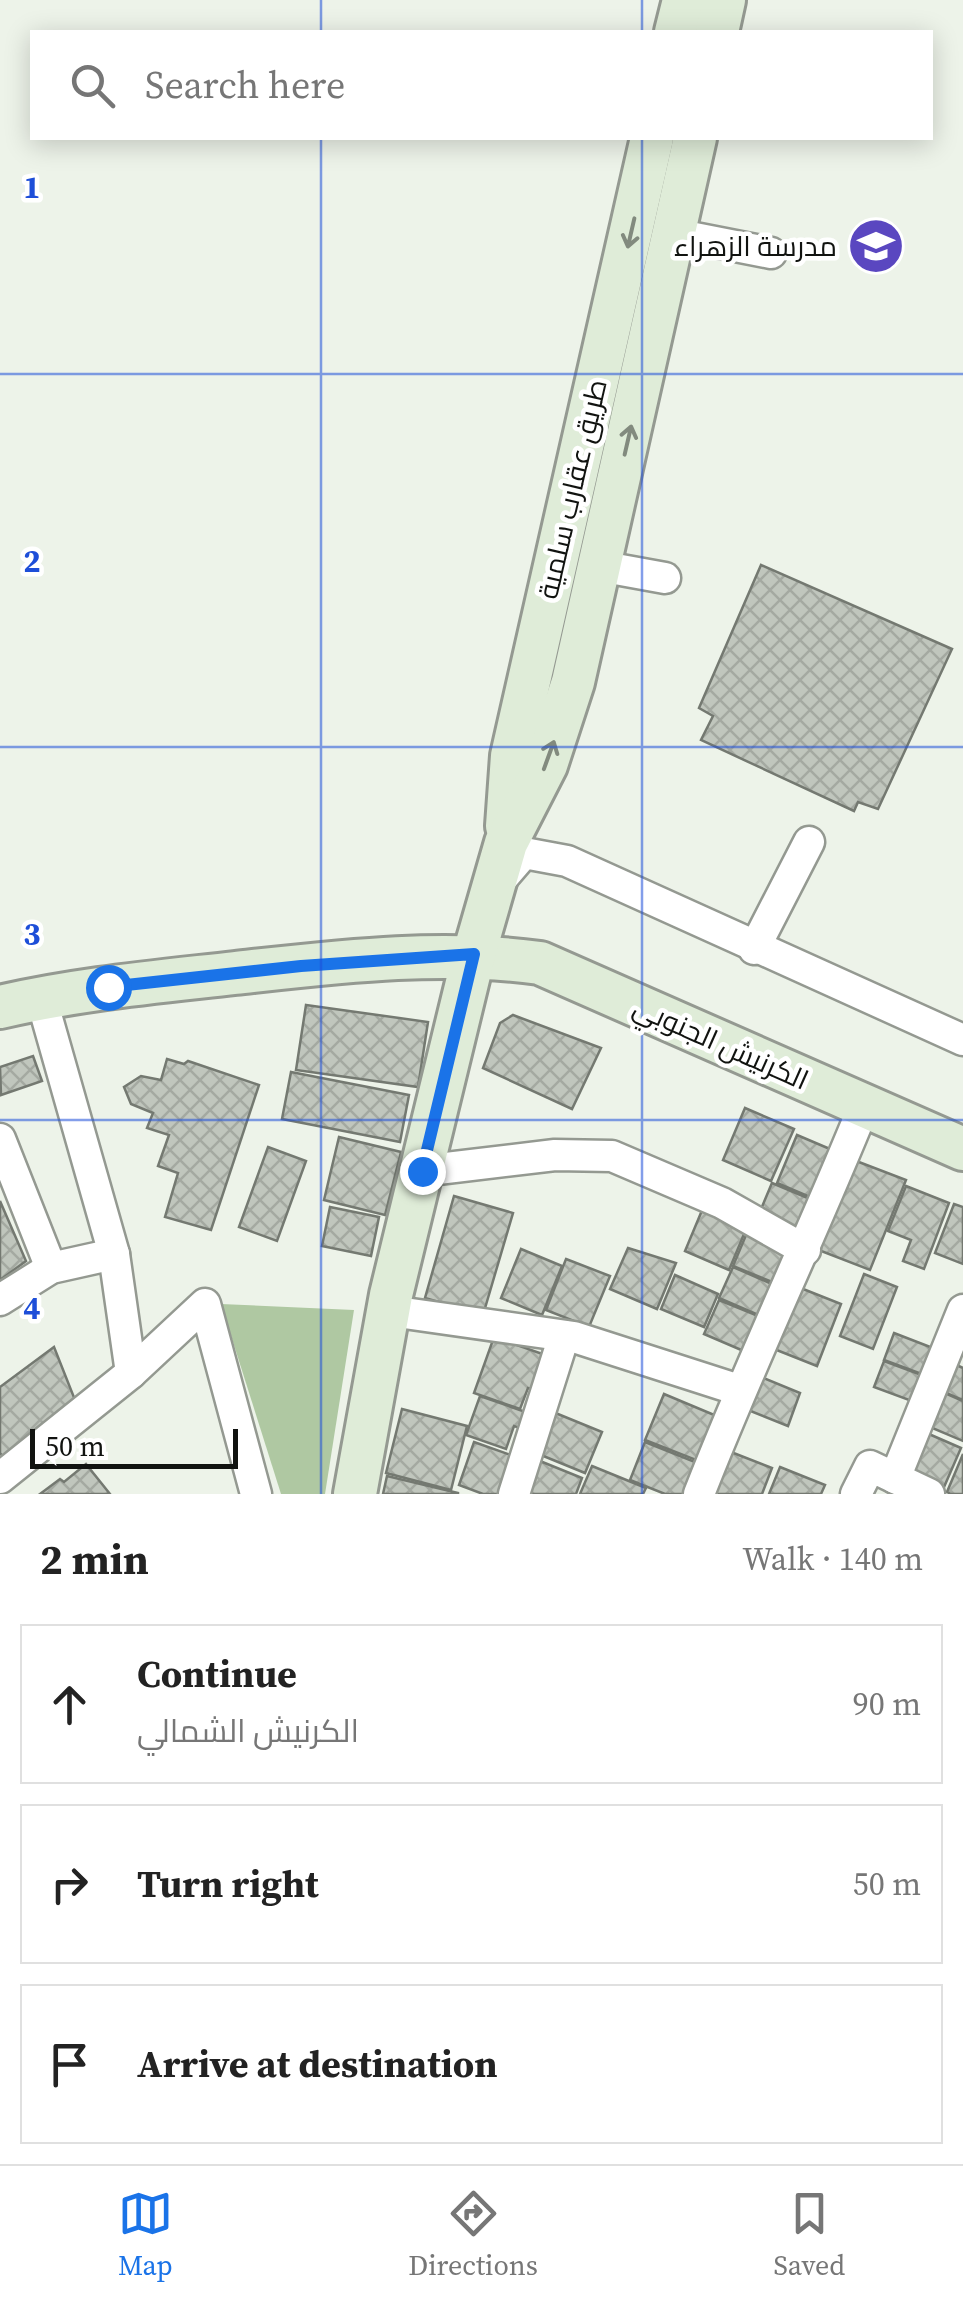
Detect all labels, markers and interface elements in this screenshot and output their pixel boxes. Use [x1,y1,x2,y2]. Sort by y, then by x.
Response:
search box [30,30,933,140]
icon: search [65,58,120,113]
text: Search here [145,59,345,111]
text: 1 [23,165,41,209]
one-way arrow [621,216,639,248]
school or university icon: مدرسة الزهراء [846,216,906,276]
place label: مدرسة الزهراء [674,227,837,265]
street label: طريق عقارب سلمية [528,375,616,603]
one-way arrow [619,425,638,457]
text: 2 [23,539,41,583]
one-way arrow [541,740,559,771]
text: 3 [23,912,41,956]
route start [86,965,132,1011]
street label: الكرنيش الجنوبي [626,987,815,1101]
route end [400,1149,446,1195]
text: 4 [23,1286,41,1330]
scale bar [30,1424,238,1468]
text: 50 m [45,1427,105,1465]
text: 2 min [40,1530,149,1588]
text: Walk · 140 m [742,1537,923,1581]
text: Continue [137,1648,297,1700]
icon: ahead [42,1677,97,1732]
text: 90 m [853,1682,921,1726]
text: الكرنيش الشمالي [137,1709,359,1753]
icon: right [42,1857,97,1912]
text: Turn right [137,1858,319,1910]
text: 50 m [853,1862,921,1906]
icon: arrive [42,2037,97,2092]
text: Arrive at destination [137,2038,498,2090]
tab: Map [118,2186,173,2284]
tab: Directions [408,2186,538,2284]
tab: Saved [773,2186,845,2284]

